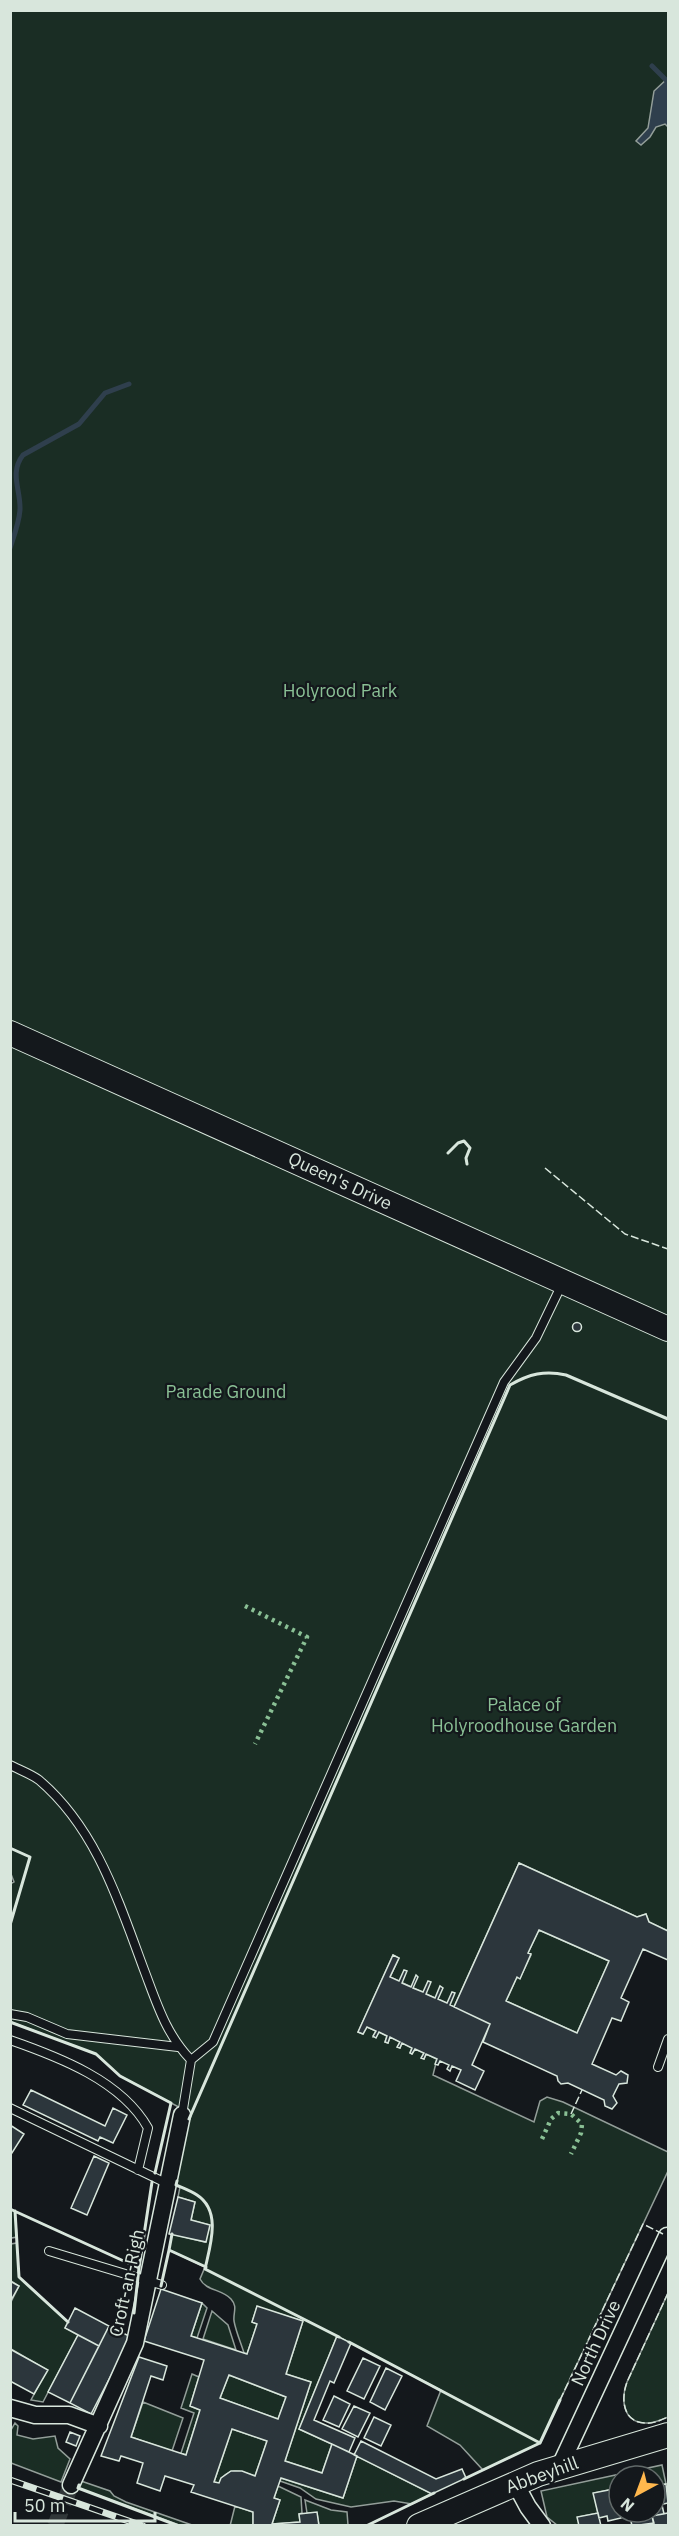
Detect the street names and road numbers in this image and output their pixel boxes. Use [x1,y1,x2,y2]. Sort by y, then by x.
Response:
street label: Queen's Drive [285,1146,396,1215]
street label: Croft-an-Righ [104,2227,149,2339]
street label: North Drive [566,2296,625,2389]
street label: Abbeyhill [502,2451,581,2498]

